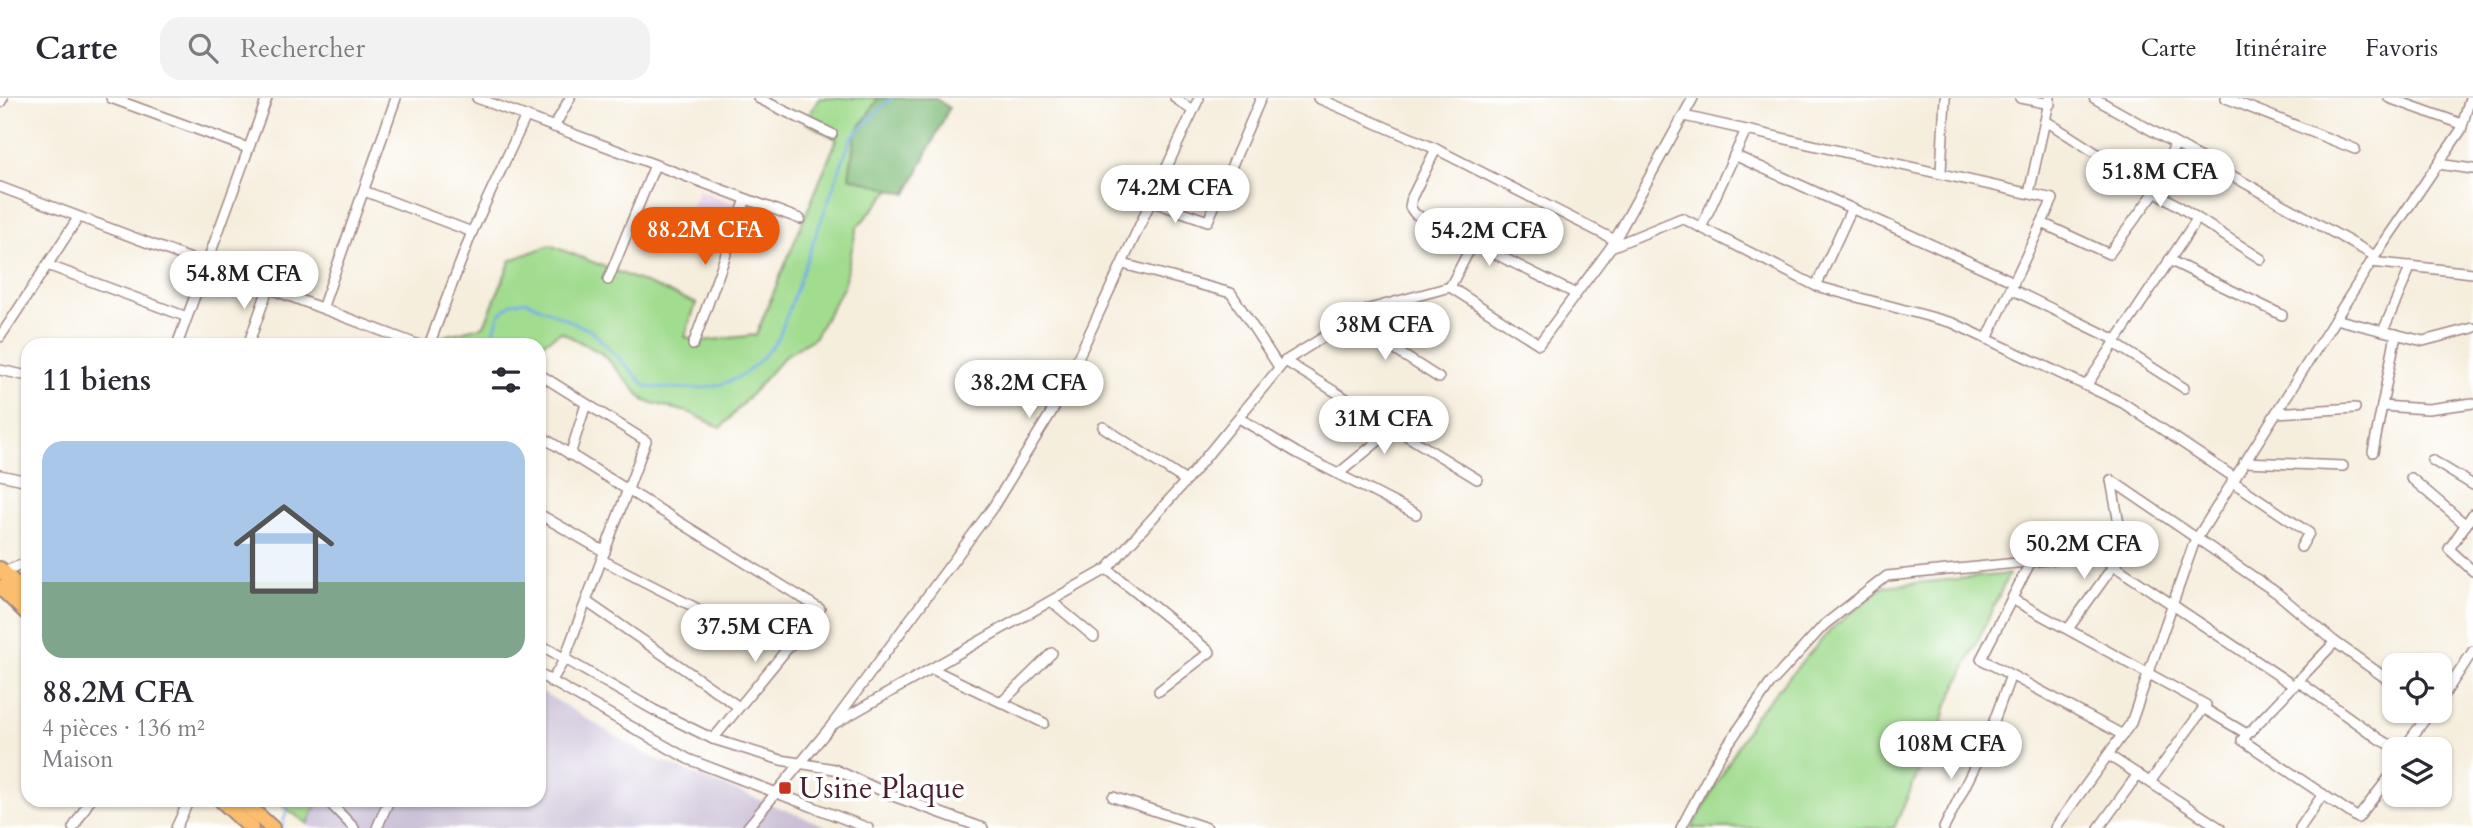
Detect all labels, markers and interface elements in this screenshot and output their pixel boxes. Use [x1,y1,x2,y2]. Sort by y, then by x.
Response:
search box [160,17,650,80]
text: Carte [35,26,118,71]
icon: search [184,29,222,67]
text: Rechercher [240,31,365,66]
text: Carte [2141,32,2197,65]
text: Itinéraire [2235,32,2327,65]
text: Favoris [2365,32,2438,65]
pin: 51.8M CFA [2080,150,2240,209]
text: 51.8M CFA [2102,156,2218,187]
pin: 74.2M CFA [1095,166,1255,225]
text: 74.2M CFA [1117,172,1233,203]
pin: 88.2M CFA [625,208,785,267]
pin: 54.2M CFA [1409,208,1569,268]
text: 88.2M CFA [647,214,763,245]
text: 54.2M CFA [1431,215,1547,246]
pin: 54.8M CFA [164,252,324,311]
text: 54.8M CFA [186,258,302,289]
pin: 38M CFA [1320,302,1450,362]
text: 38M CFA [1336,309,1434,340]
text: 11 biens [42,360,151,401]
pin: 38.2M CFA [949,360,1109,420]
icon: filters [487,361,525,399]
text: 38.2M CFA [971,367,1087,398]
pin: 31M CFA [1319,396,1449,456]
text: 31M CFA [1335,403,1433,434]
icon: home [221,486,347,612]
pin: 50.2M CFA [2004,522,2164,581]
text: 50.2M CFA [2026,528,2142,559]
pin: 37.5M CFA [675,604,835,664]
text: 37.5M CFA [697,611,813,642]
map controls [2382,653,2452,807]
button: locate [2382,653,2452,723]
text: 88.2M CFA [42,672,194,713]
text: 4 pièces · 136 m² [42,713,205,744]
pin: 108M CFA [1879,722,2023,781]
text: 108M CFA [1896,728,2006,759]
button: layers [2382,737,2452,807]
text: Maison [42,744,113,775]
place label: Usine Plaque [799,768,965,809]
marker: Usine Plaque [777,780,793,796]

